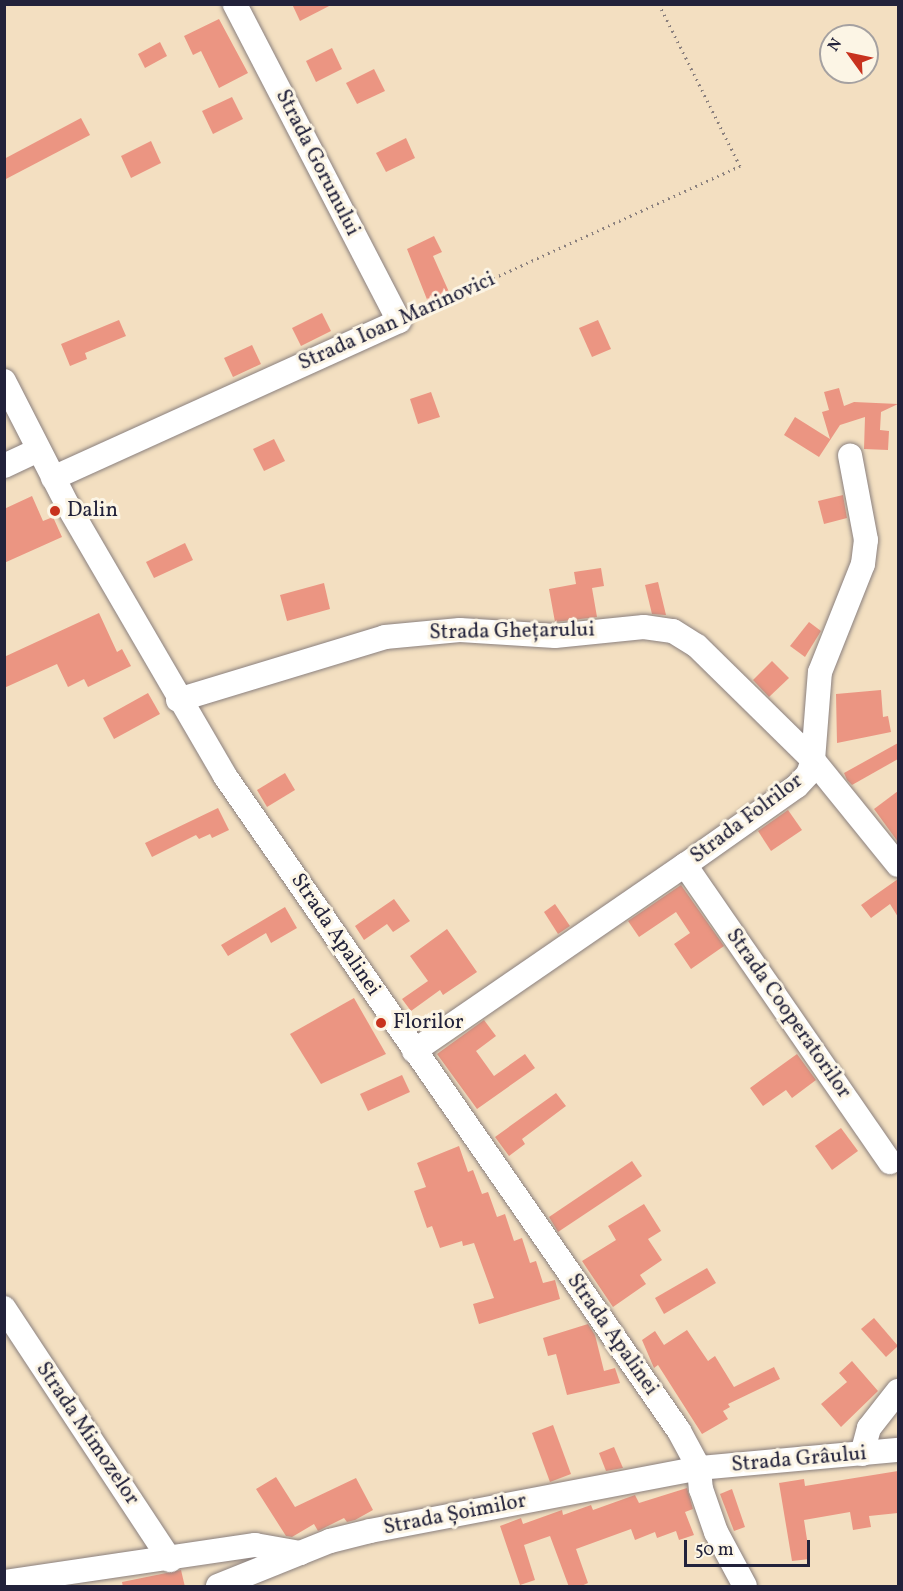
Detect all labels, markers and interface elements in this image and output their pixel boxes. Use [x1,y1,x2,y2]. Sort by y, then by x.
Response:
north arrow [819,24,879,84]
text: N [823,34,848,56]
street label: Strada Gorunului [269,86,365,240]
street label: Strada Ioan Marinovici [295,267,499,377]
place label: Dalin [67,498,118,524]
marker: Dalin [48,504,62,518]
street label: Strada Ghețarului [429,618,595,646]
street label: Strada Folrilor [686,769,808,869]
street label: Strada Apalinei [285,869,385,1001]
street label: Strada Cooperatorilor [720,924,856,1104]
place label: Florilor [393,1010,464,1036]
marker: Florilor [374,1016,388,1030]
street label: Strada Apalinei [561,1269,663,1401]
street label: Strada Mimozelor [30,1358,144,1510]
street label: Strada Grâului [730,1442,868,1478]
street label: Strada Șoimilor [381,1489,529,1541]
scale bar [687,1528,813,1566]
text: 50 m [695,1538,734,1563]

